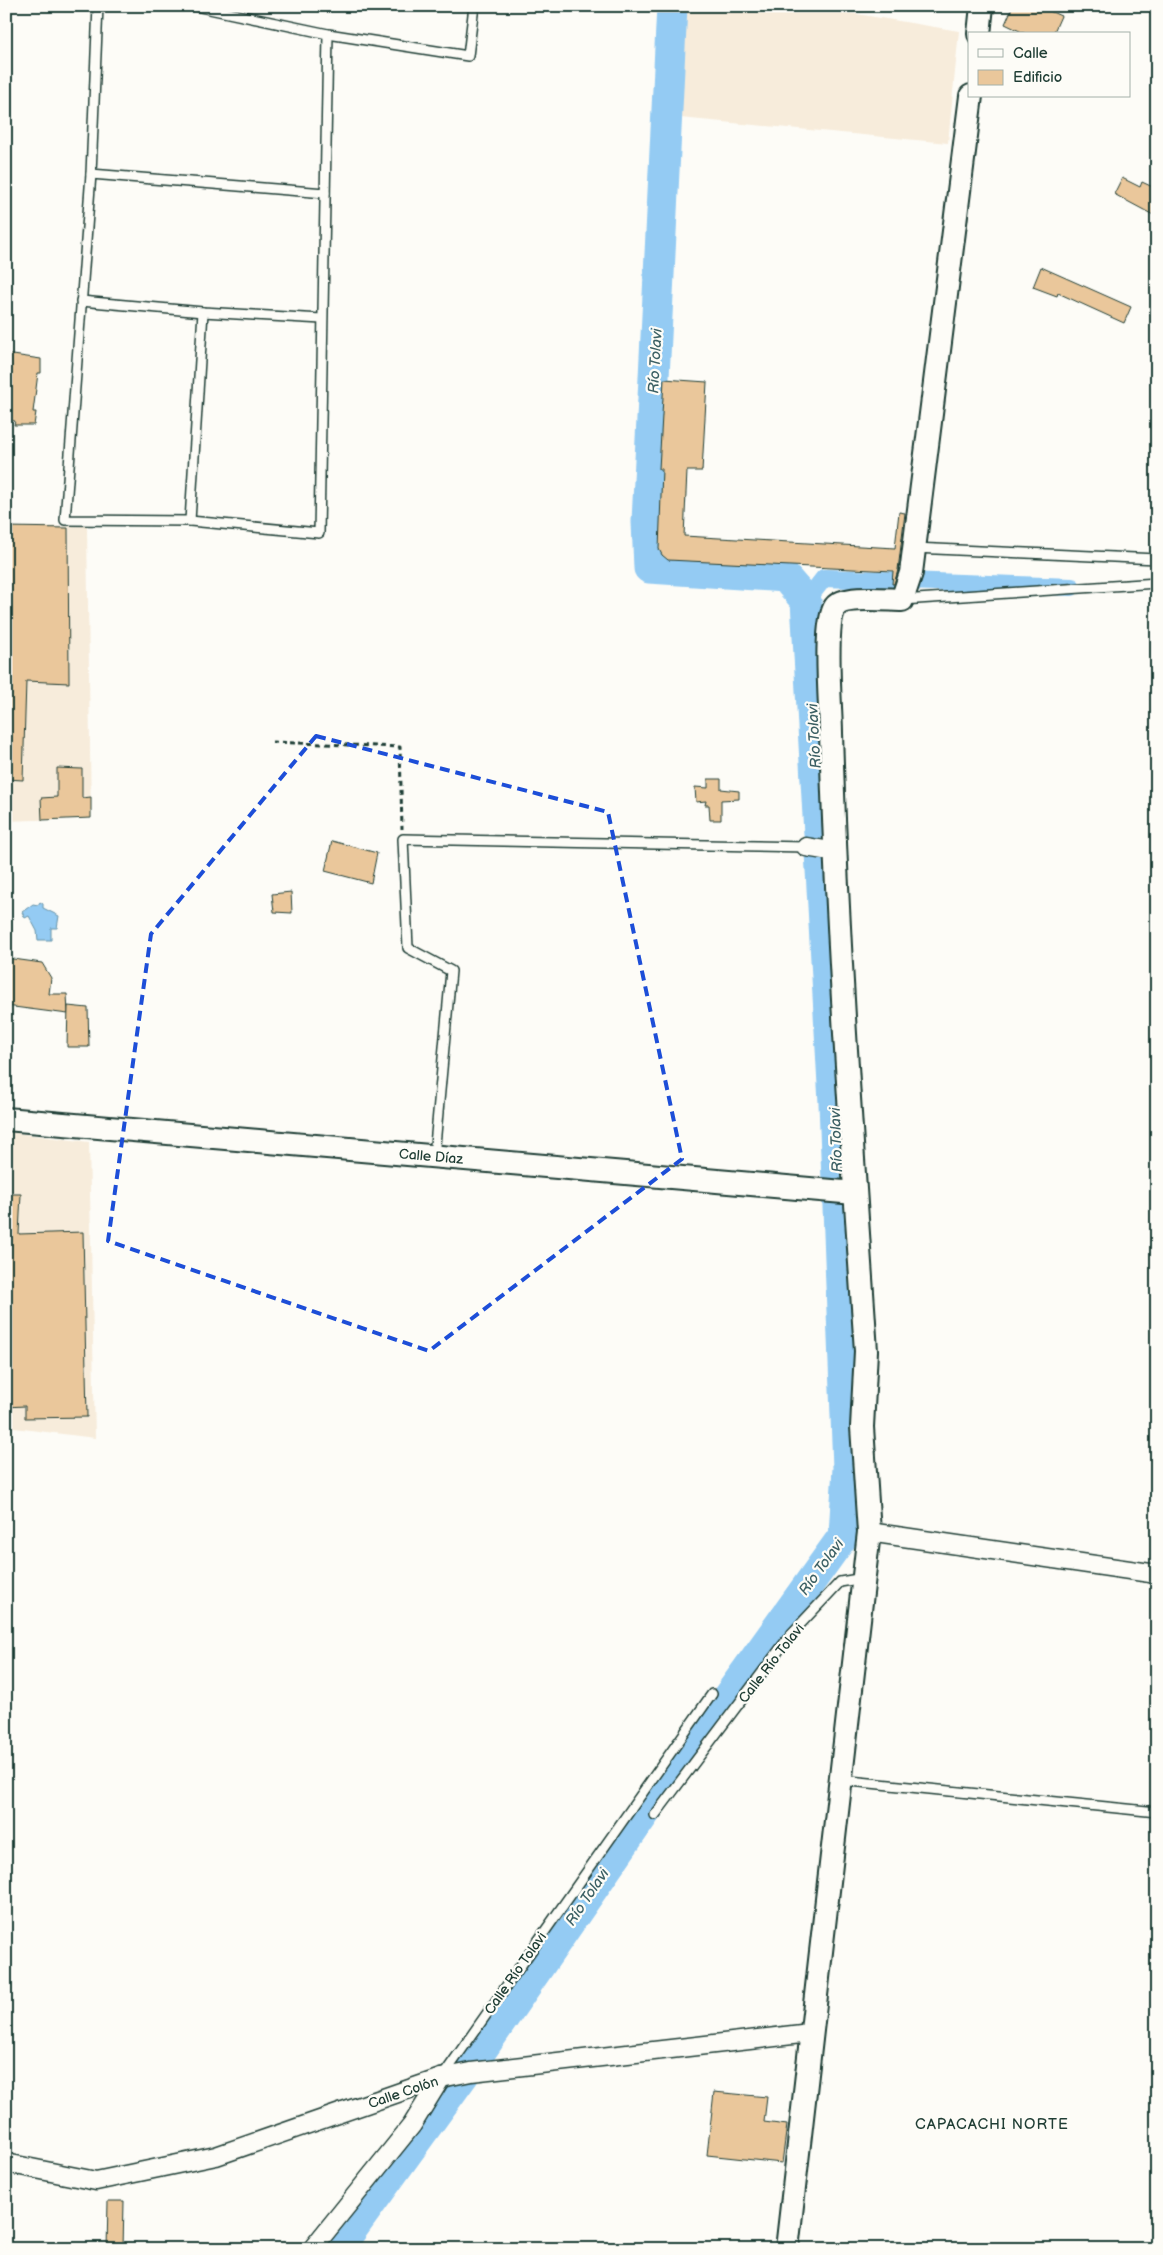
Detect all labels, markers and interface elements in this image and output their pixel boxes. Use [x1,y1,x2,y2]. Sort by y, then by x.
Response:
legend [968,32,1130,98]
text: Calle [1013,44,1048,63]
text: Edificio [1013,68,1062,87]
water label: Río Tolavi [644,327,667,394]
water label: Río Tolavi [803,702,826,769]
water label: Río Tolavi [826,1107,847,1173]
street label: Calle Díaz [398,1145,464,1168]
water label: Río Tolavi [795,1535,849,1599]
street label: Calle Río Tolavi [735,1620,808,1707]
water label: Río Tolavi [561,1865,614,1929]
street label: Calle Río Tolavi [481,1929,550,2018]
street label: Calle Colón [366,2073,440,2112]
district label: CAPACACHI NORTE [915,2115,1069,2134]

